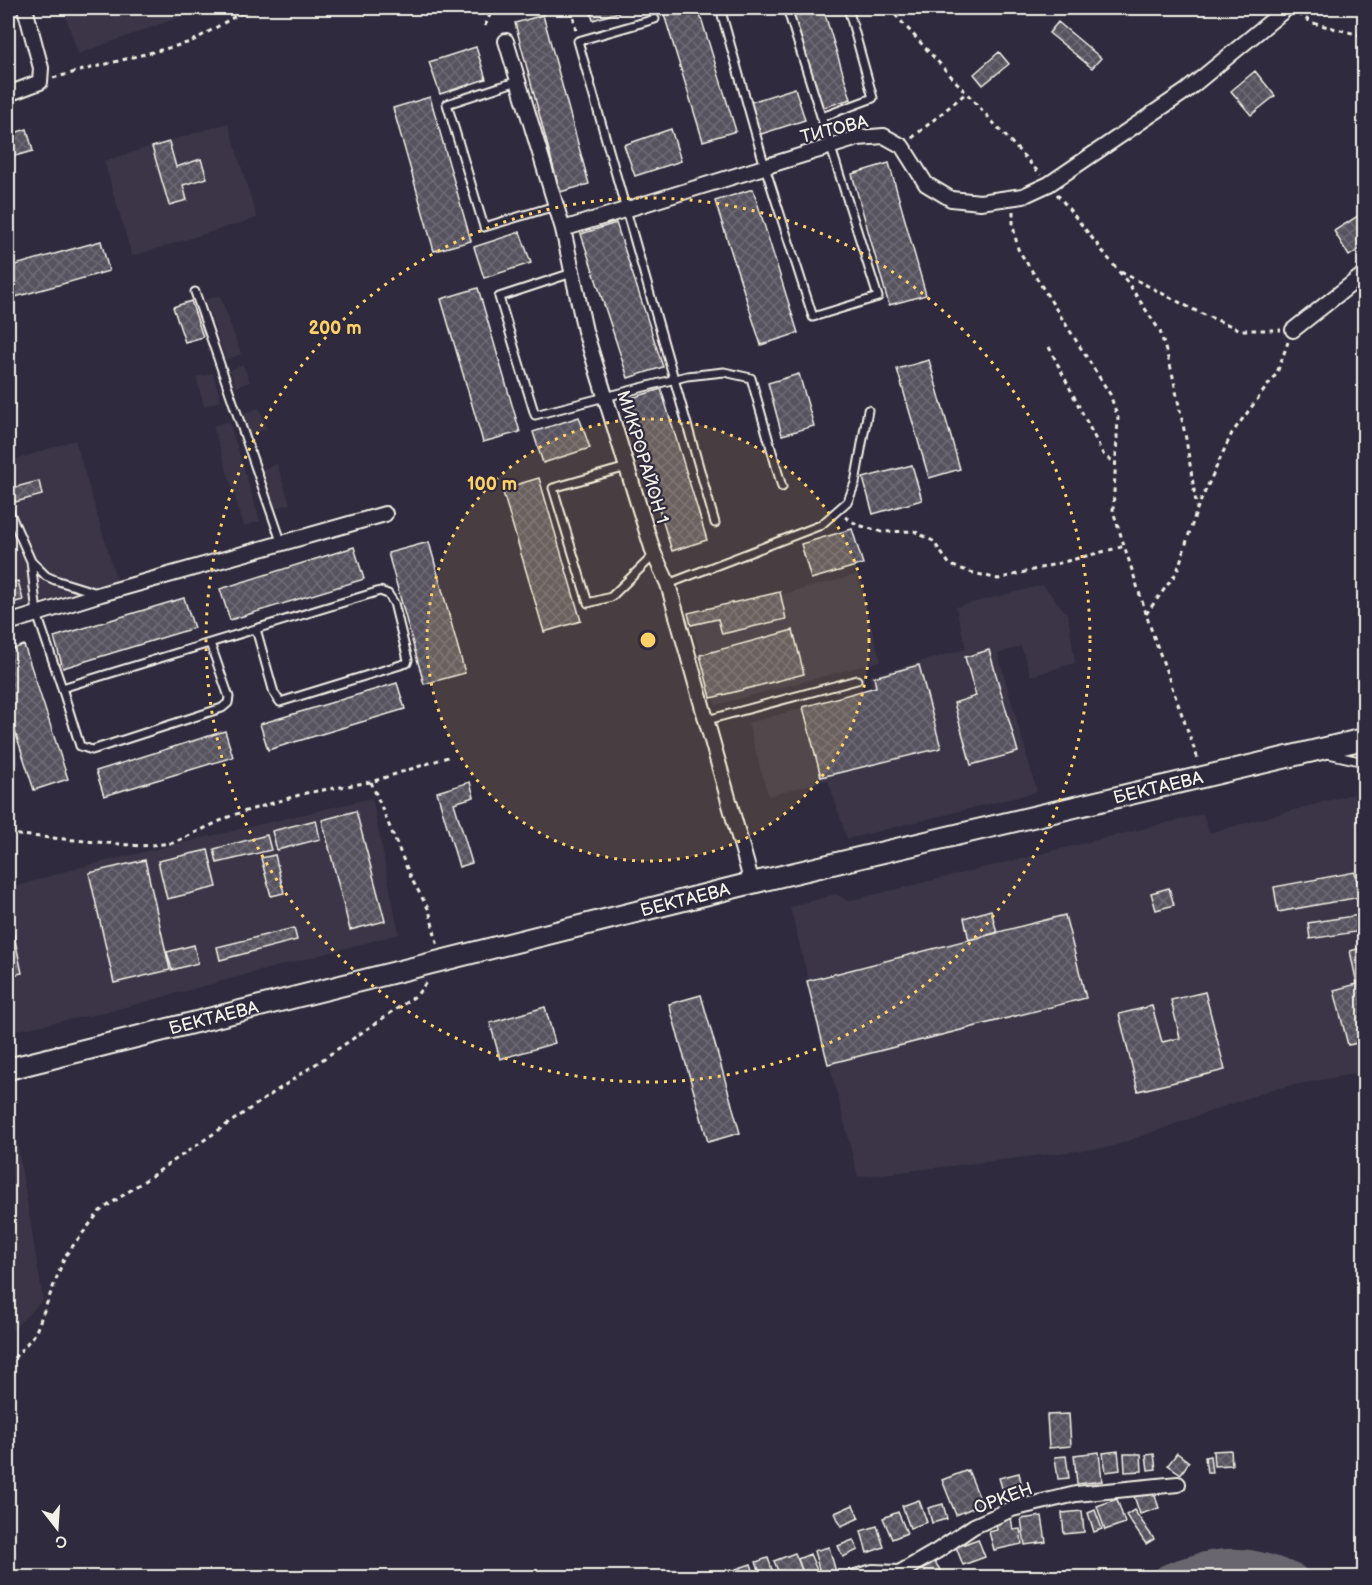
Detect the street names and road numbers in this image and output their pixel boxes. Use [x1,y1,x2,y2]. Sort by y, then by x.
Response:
street label: ТИТОВА [798,111,870,148]
street label: МИКРОРАЙОН 1 [612,388,673,526]
street label: БЕКТАЕВА [1111,767,1205,809]
street label: БЕКТАЕВА [638,879,732,921]
street label: БЕКТАЕВА [167,997,261,1039]
street label: ОРКЕН [971,1478,1035,1519]

